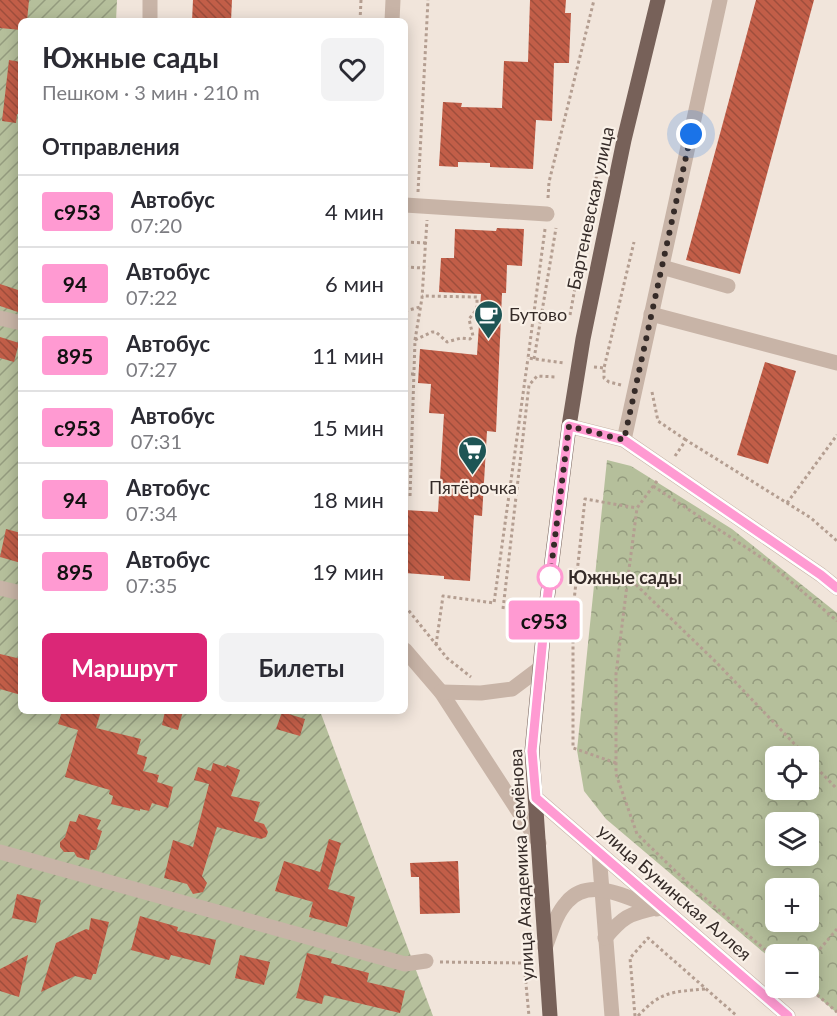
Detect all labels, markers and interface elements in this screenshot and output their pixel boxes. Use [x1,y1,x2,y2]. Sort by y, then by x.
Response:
button: heart [321,38,384,101]
text: Южные сады [42,40,219,74]
text: Пешком · 3 мин · 210 m [42,80,260,104]
your location [676,119,706,149]
street label: Бартеневская улица [562,124,618,292]
text: Отправления [42,133,180,160]
text: Автобус [131,186,215,213]
text: 4 мин [325,198,384,225]
text: с953 [54,199,101,224]
text: 07:20 [131,213,182,237]
text: Автобус [126,258,210,285]
text: 6 мин [325,270,384,297]
text: 94 [63,271,87,296]
text: 07:22 [126,285,177,309]
cafe icon: Бутово [472,298,504,340]
place label: Бутово [509,303,567,325]
text: Автобус [126,330,210,357]
text: 11 мин [312,342,384,369]
text: 895 [57,343,93,368]
text: 07:27 [126,357,177,381]
text: Автобус [131,402,215,429]
text: 15 мин [312,414,384,441]
text: с953 [54,415,101,440]
text: 07:31 [131,429,182,453]
supermarket icon: Пятёрочка [457,434,489,476]
text: Автобус [126,474,210,501]
place label: Пятёрочка [429,476,517,498]
text: 18 мин [312,486,384,513]
text: 94 [63,487,87,512]
text: 07:34 [126,501,177,525]
text: Автобус [126,546,210,573]
text: 19 мин [312,558,384,585]
text: 895 [57,559,93,584]
marker: Южные сады [537,564,563,590]
place label: Южные сады [568,566,682,588]
text: 07:35 [126,573,177,597]
line badge: с953 [502,600,586,640]
text: с953 [521,608,567,633]
button: Маршрут [42,633,207,702]
button: Билеты [219,633,384,702]
map controls [765,746,819,998]
button: locate [765,746,819,800]
street label: улица Академика Семёнова [504,748,538,982]
button: layers [765,812,819,866]
street label: улица Бунинская Аллея [594,819,756,965]
button: + [765,878,819,932]
button: − [765,944,819,998]

